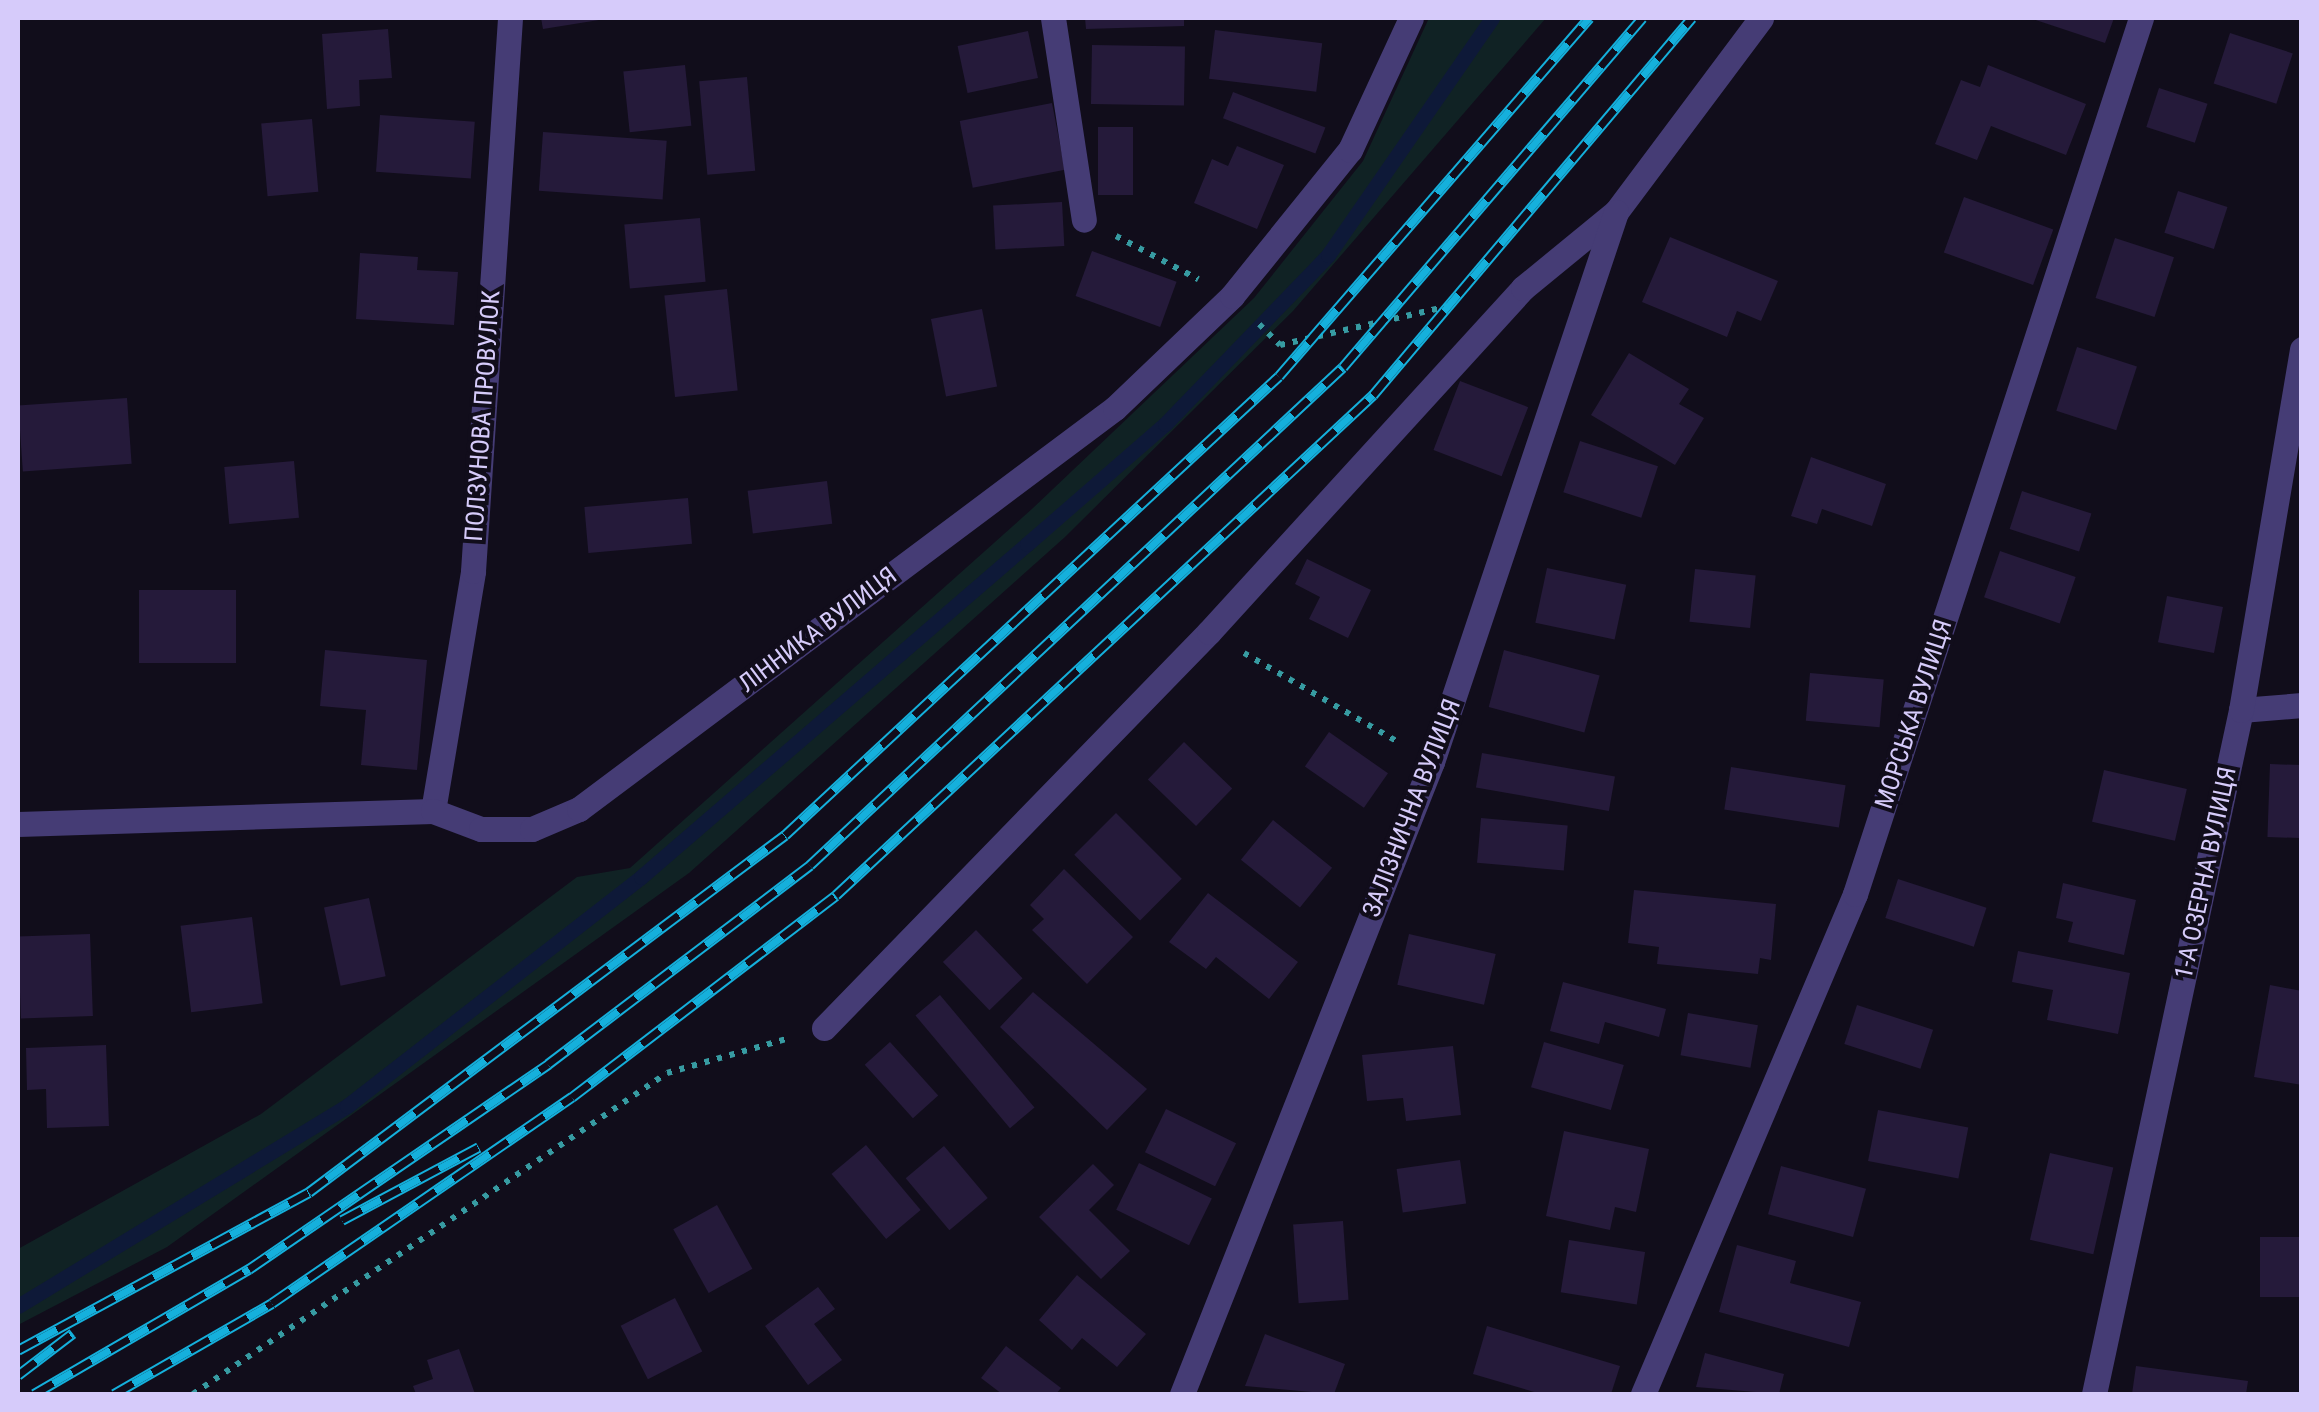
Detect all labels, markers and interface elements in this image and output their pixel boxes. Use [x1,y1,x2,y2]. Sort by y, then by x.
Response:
street label: ПОЛЗУНОВА ПРОВУЛОК [459,289,507,543]
street label: ЛІННИКА ВУЛИЦЯ [733,561,903,699]
street label: МОРСЬКА ВУЛИЦЯ [1869,616,1959,812]
street label: ЗАЛІЗНИЧНА ВУЛИЦЯ [1357,695,1467,921]
street label: 1-А ОЗЕРНА ВУЛИЦЯ [2169,764,2243,982]

